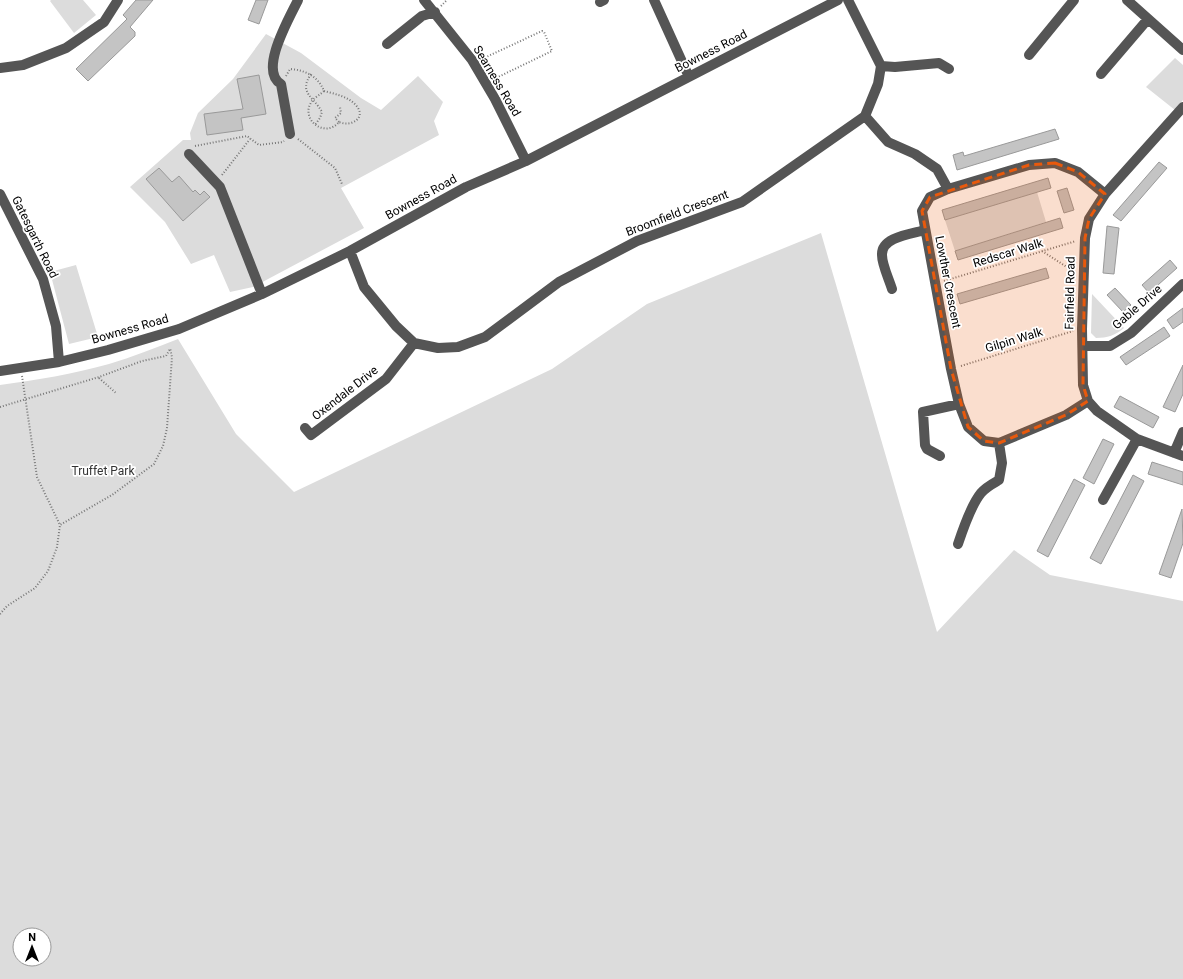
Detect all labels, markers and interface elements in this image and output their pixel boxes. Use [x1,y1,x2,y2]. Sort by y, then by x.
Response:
street label: Bowness Road [673,27,749,75]
street label: Searness Road [470,43,524,119]
street label: Bowness Road [383,172,459,222]
street label: Broomfield Crescent [624,187,730,239]
street label: Gatesgarth Road [9,194,61,280]
street label: Lowther Crescent [932,235,964,329]
street label: Redscar Walk [971,235,1046,270]
street label: Fairfield Road [1062,256,1078,330]
street label: Gable Drive [1110,282,1164,332]
street label: Bowness Road [90,311,170,347]
street label: Gilpin Walk [984,324,1045,355]
street label: Oxendale Drive [309,363,381,423]
park label: Truffet Park [71,464,135,478]
north arrow [12,927,52,967]
text: N [28,931,36,944]

